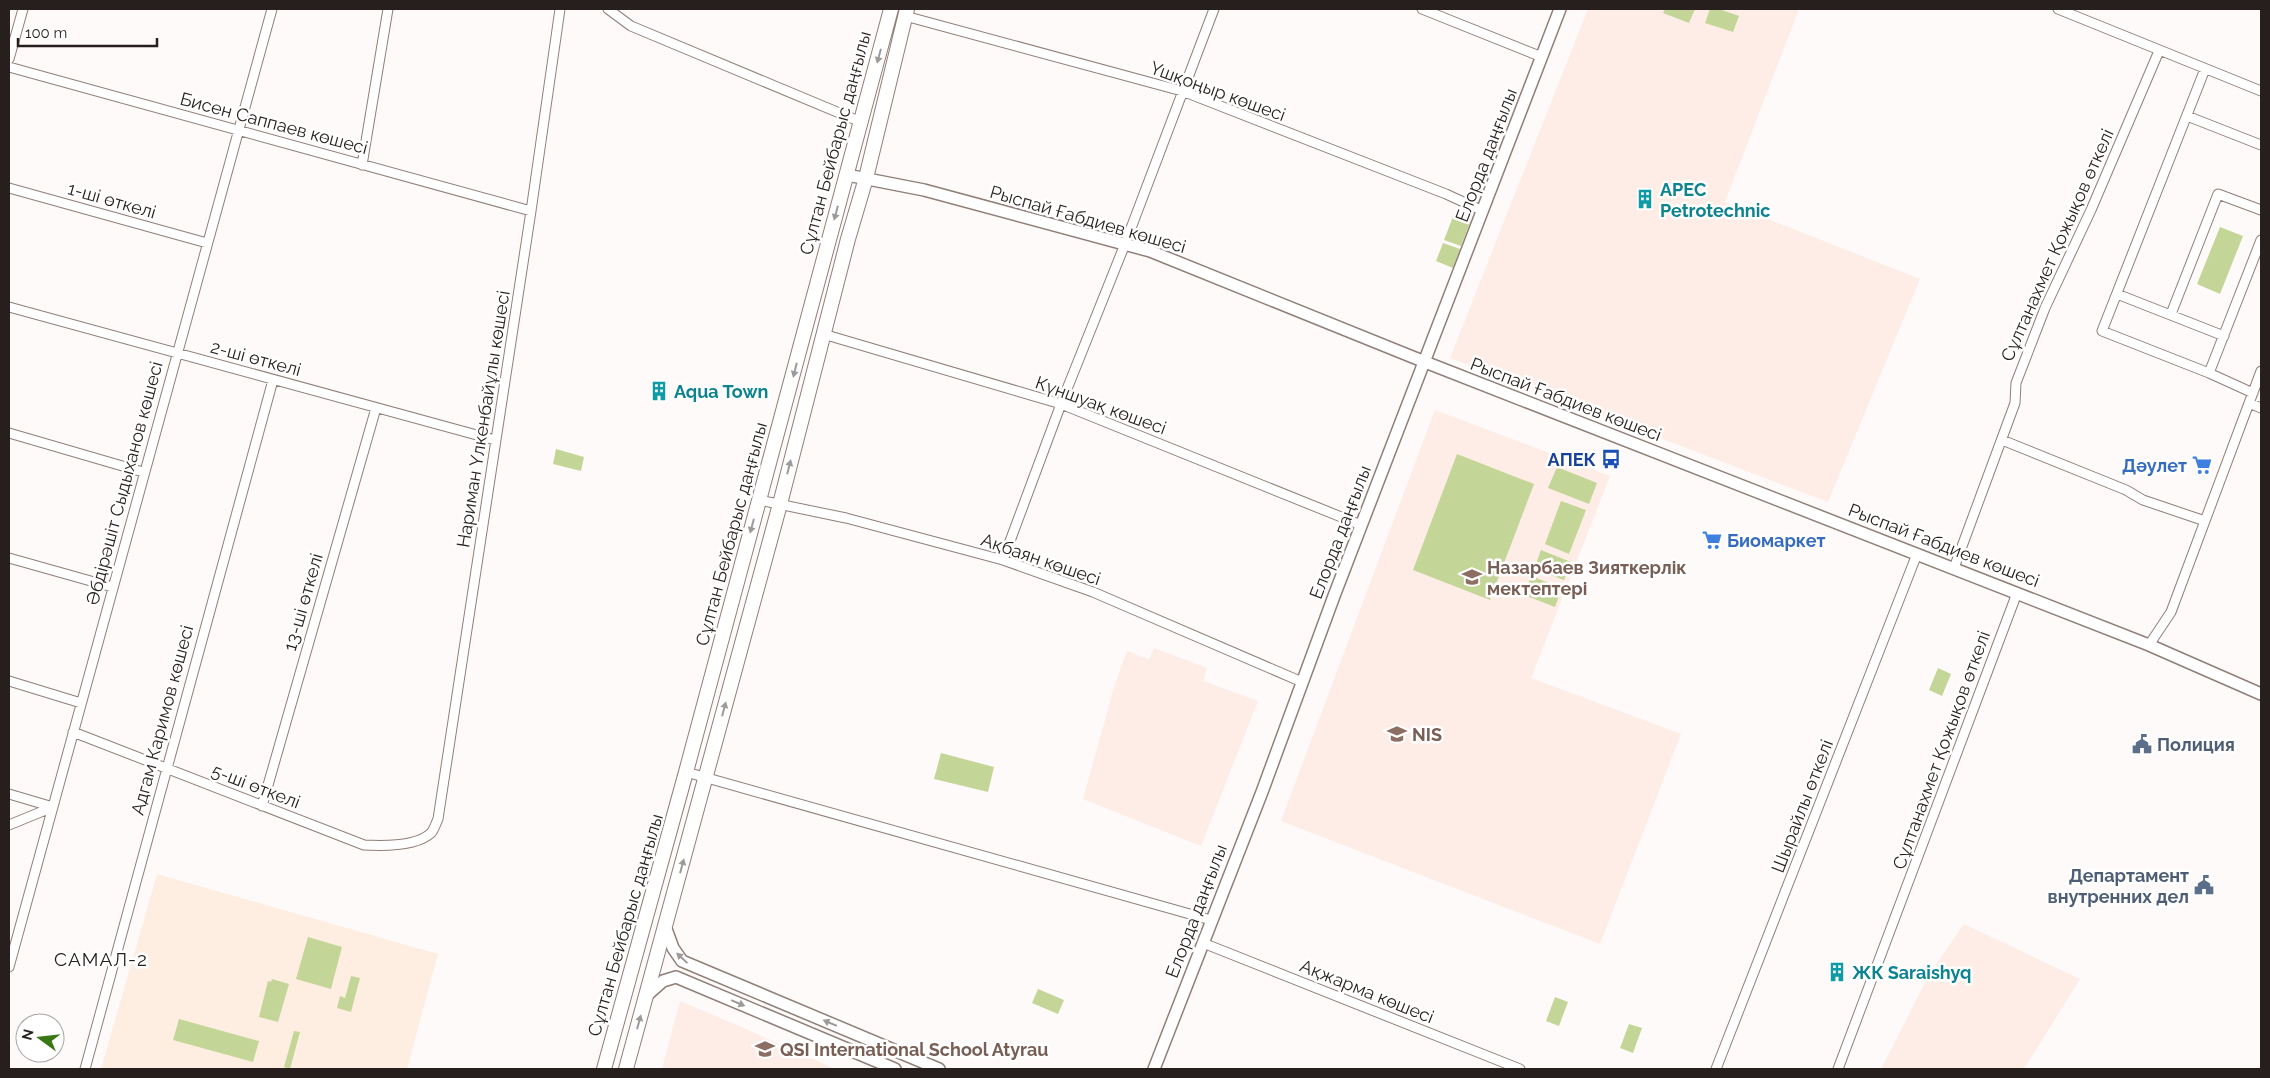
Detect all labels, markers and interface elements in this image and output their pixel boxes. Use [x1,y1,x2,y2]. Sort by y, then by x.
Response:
scale bar [18,15,156,47]
text: 100 m [25,24,67,42]
street label: Сұлтан Бейбарыс даңғылы [795,29,875,257]
one-way arrow [875,48,883,63]
street label: Үшқоңыр көшесі [1147,57,1289,125]
street label: Елорда даңғылы [1451,85,1521,225]
street label: Бисен Саппаев көшесі [178,88,370,158]
street label: Сұлтанахмет Қожықов өткелі [1996,126,2118,364]
street label: 1-ші өткелі [65,177,159,223]
place label: APEC Petrotechnic [1660,179,1770,221]
street label: Рыспай Ғабдиев көшесі [988,181,1188,257]
building icon: APEC Petrotechnic [1634,188,1656,210]
one-way arrow [832,205,840,220]
street label: Нариман Үлкенбайұлы көшесі [452,289,514,549]
street label: 2-ші өткелі [208,336,304,380]
street label: Рыспай Ғабдиев көшесі [1467,353,1665,445]
street label: Әбдірәшіт Сыдыханов көшесі [81,359,167,607]
one-way arrow [790,362,798,377]
street label: Күншуақ көшесі [1033,372,1169,438]
building icon: Aqua Town [648,380,670,402]
place label: Aqua Town [674,381,768,402]
street label: Сұлтан Бейбарыс даңғылы [691,420,771,648]
bus stop icon: АПЕК [1600,448,1622,470]
place label: АПЕК [1548,449,1597,470]
supermarket icon: Дәулет [2191,454,2213,476]
place label: Дәулет [2122,455,2187,476]
one-way arrow [785,460,793,475]
street label: Елорда даңғылы [1305,462,1375,602]
street label: Рыспай Ғабдиев көшесі [1845,499,2043,591]
one-way arrow [747,519,755,534]
street label: Ақбаян көшесі [978,529,1104,589]
supermarket icon: Биомаркет [1701,529,1723,551]
place label: Биомаркет [1727,530,1825,551]
street label: 13-ші өткелі [279,551,327,653]
place label: Назарбаев Зияткерлік мектептері [1487,557,1687,599]
school or university icon: Назарбаев Зияткерлік мектептері [1461,566,1483,588]
street label: Адгам Каримов көшесі [127,623,197,817]
street label: Сұлтанахмет Қожықов өткелі [1888,628,1994,872]
one-way arrow [720,701,728,716]
school or university icon: NIS [1386,723,1408,745]
place label: NIS [1412,724,1442,745]
public building icon: Полиция [2131,733,2153,755]
place label: Полиция [2157,734,2235,755]
street label: Шырайлы өткелі [1767,736,1837,876]
street label: 5-ші өткелі [209,760,303,812]
street label: Сұлтан Бейбарыс даңғылы [583,811,667,1039]
street label: Елорда даңғылы [1161,841,1231,981]
one-way arrow [678,858,686,873]
place label: Департамент внутренних дел [2048,865,2189,907]
public building icon: Департамент внутренних дел [2193,874,2215,896]
district label: САМАЛ-2 [54,948,148,970]
one-way arrow [676,952,688,964]
street label: Ақжарма көшесі [1297,955,1437,1027]
building icon: ЖК Saraishyq [1826,961,1848,983]
place label: ЖК Saraishyq [1852,962,1972,983]
one-way arrow [730,1000,745,1007]
north arrow [15,1013,65,1063]
one-way arrow [635,1015,643,1030]
one-way arrow [823,1019,837,1027]
text: N [18,1027,37,1042]
school or university icon: QSI International School Atyrau [754,1038,776,1060]
place label: QSI International School Atyrau [780,1039,1048,1060]

